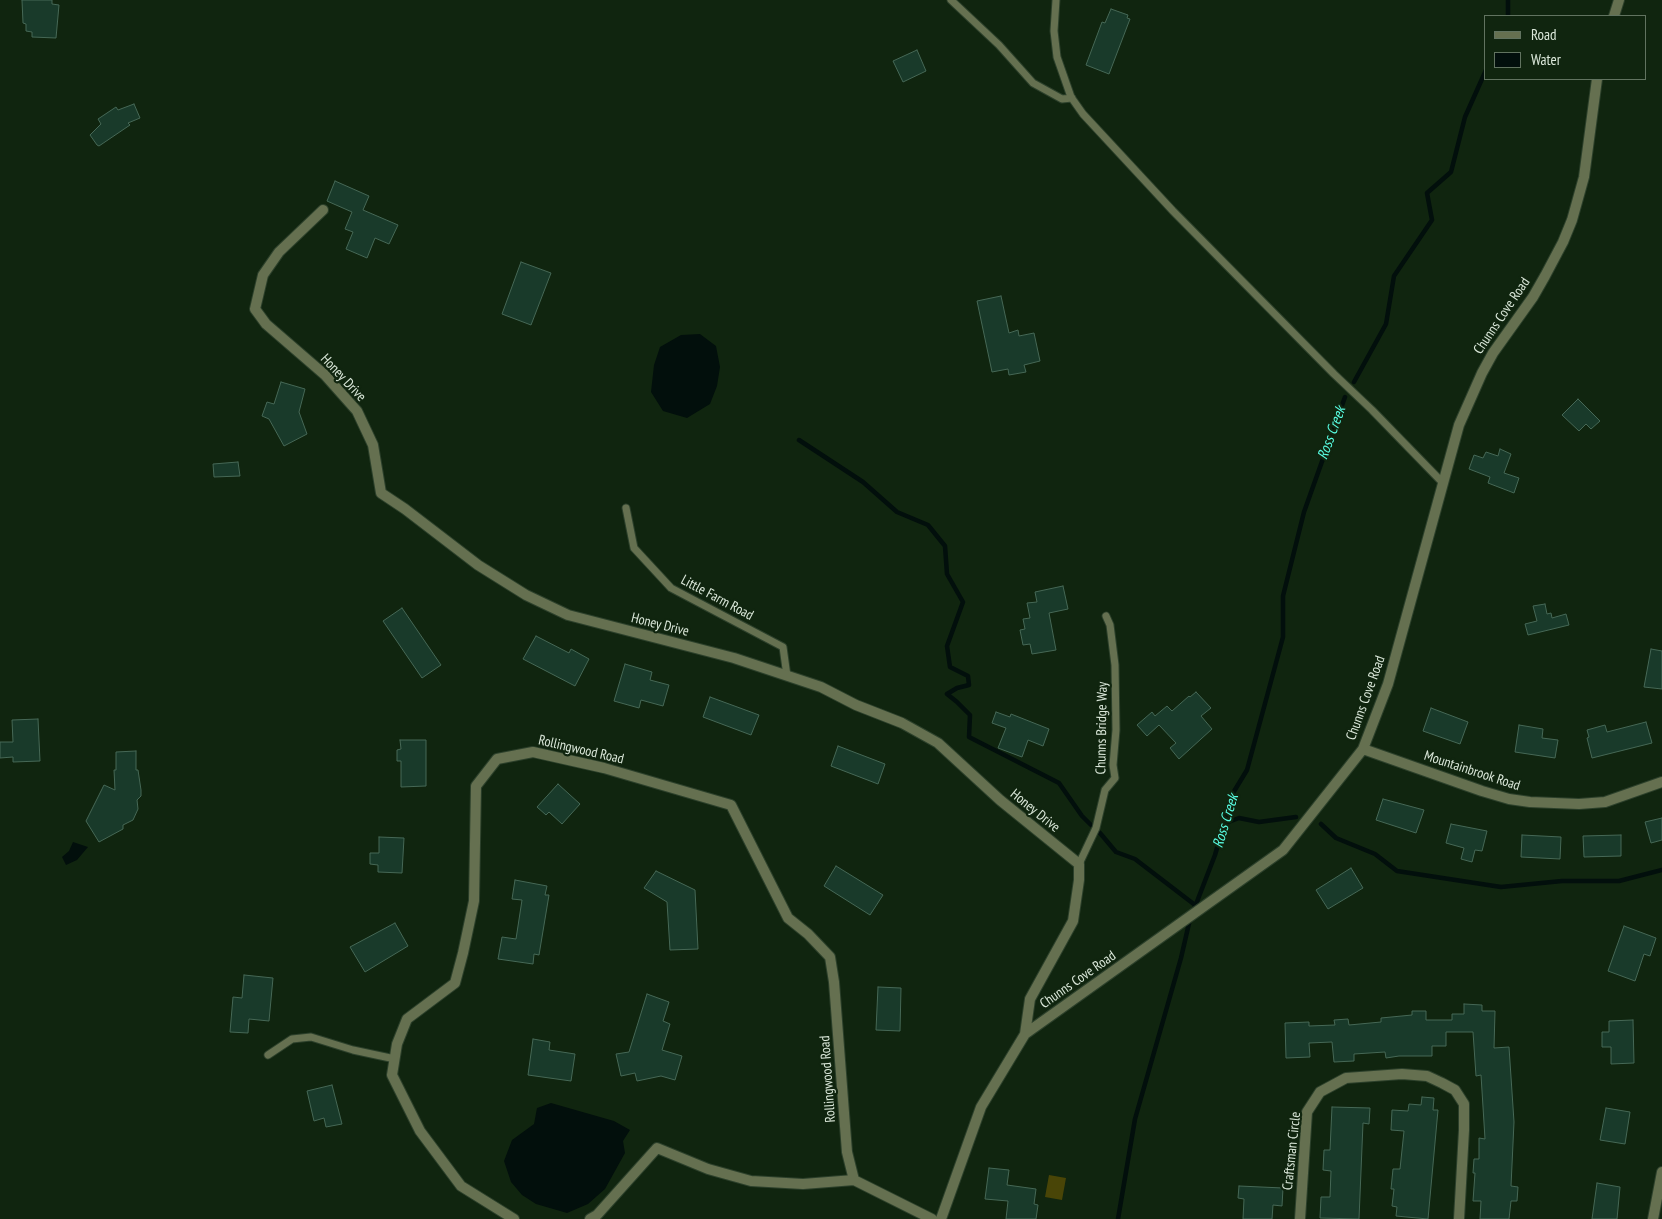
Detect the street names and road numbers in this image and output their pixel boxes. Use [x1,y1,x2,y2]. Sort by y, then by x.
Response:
street label: Chunns Cove Road [1470,275,1534,357]
street label: Honey Drive [317,351,369,405]
street label: Little Farm Road [678,572,756,624]
street label: Honey Drive [629,610,691,640]
street label: Chunns Cove Road [1343,653,1389,743]
street label: Chunns Bridge Way [1093,681,1111,775]
street label: Rollingwood Road [537,732,625,768]
street label: Mountainbrook Road [1422,748,1522,794]
street label: Honey Drive [1007,786,1063,836]
street label: Chunns Cove Road [1037,948,1119,1012]
street label: Rollingwood Road [817,1035,839,1123]
street label: Craftsman Circle [1280,1111,1304,1191]

